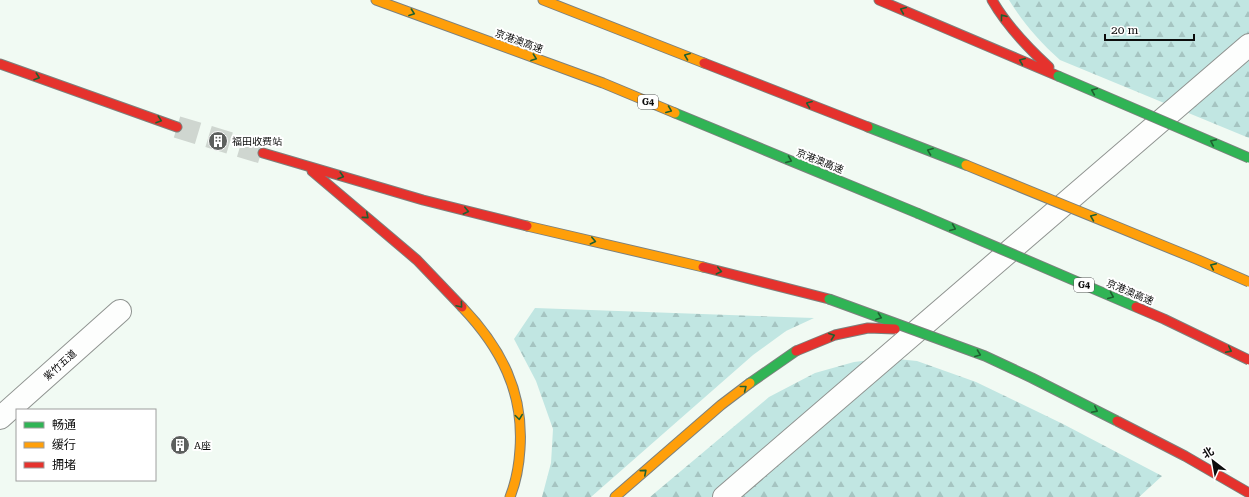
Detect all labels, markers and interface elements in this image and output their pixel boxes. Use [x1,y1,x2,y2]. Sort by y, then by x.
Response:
one-way arrow [899,7,907,15]
one-way arrow [409,9,416,17]
one-way arrow [1000,15,1007,22]
scale bar [1105,16,1194,42]
text: 20 m [1111,23,1138,37]
street label: 京港澳高速 [494,27,544,55]
one-way arrow [684,53,691,61]
one-way arrow [531,54,538,62]
one-way arrow [1019,57,1026,65]
one-way arrow [33,72,40,81]
one-way arrow [1090,88,1098,96]
road number: G4 [638,95,658,109]
one-way arrow [805,100,812,108]
one-way arrow [665,106,672,114]
one-way arrow [156,116,163,124]
building icon: 福田收费站 [207,130,229,152]
place label: 福田收费站 [232,136,282,147]
one-way arrow [1210,139,1218,147]
street label: 京港澳高速 [795,147,845,175]
one-way arrow [926,148,933,156]
one-way arrow [784,155,792,163]
one-way arrow [337,171,344,180]
one-way arrow [463,206,469,214]
one-way arrow [361,211,368,218]
one-way arrow [1090,213,1097,221]
one-way arrow [948,223,956,231]
one-way arrow [590,236,596,244]
one-way arrow [1210,263,1218,271]
one-way arrow [716,266,722,274]
street label: 京港澳高速 [1105,277,1155,307]
road number: G4 [1074,278,1094,292]
one-way arrow [1106,291,1114,299]
one-way arrow [456,300,463,307]
one-way arrow [875,312,882,320]
one-way arrow [829,333,836,341]
one-way arrow [1225,345,1232,353]
street label: 紫竹五道 [41,348,79,382]
one-way arrow [974,349,981,357]
one-way arrow [739,386,746,393]
one-way arrow [1090,405,1098,413]
legend [16,409,156,481]
one-way arrow [514,414,523,421]
text: 畅通 [52,418,76,432]
building icon: A座 [169,434,191,456]
text: 缓行 [52,438,76,452]
place label: A座 [194,440,211,451]
north arrow [1193,441,1233,481]
text: 北 [1200,444,1216,461]
text: 拥堵 [52,458,76,472]
one-way arrow [640,469,647,476]

